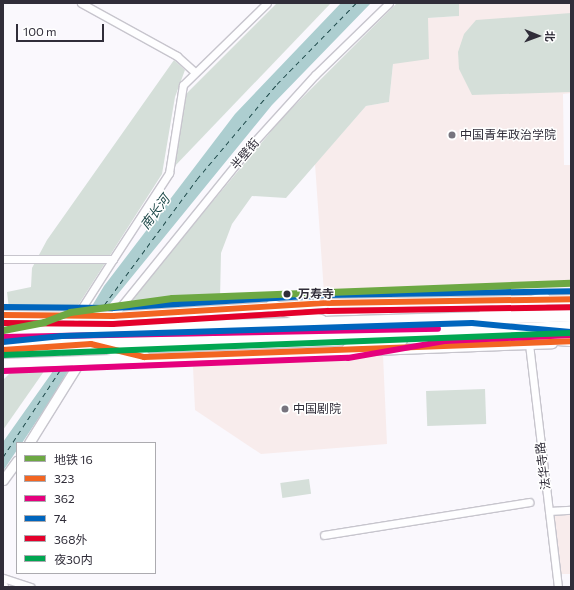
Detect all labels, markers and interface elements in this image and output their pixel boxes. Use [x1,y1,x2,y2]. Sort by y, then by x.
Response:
scale bar [18,16,106,42]
north arrow [518,16,558,56]
text: 100 m [23,24,57,38]
text: 北 [544,31,557,42]
place label: 中国青年政治学院 [460,128,556,142]
marker: 中国青年政治学院 [447,130,457,140]
street label: 半壁街 [228,136,262,172]
water label: 南长河 [137,192,173,232]
marker: 万寿寺 [280,287,294,301]
place label: 万寿寺 [298,287,334,301]
place label: 中国剧院 [293,402,341,416]
marker: 中国剧院 [280,404,290,414]
street label: 法华寺路 [533,441,553,491]
legend [16,442,156,574]
text: 地铁 16 [54,452,93,466]
text: 323 [54,471,74,485]
text: 362 [54,491,75,505]
text: 74 [54,511,67,525]
text: 368外 [54,532,87,546]
text: 夜30内 [54,552,93,566]

